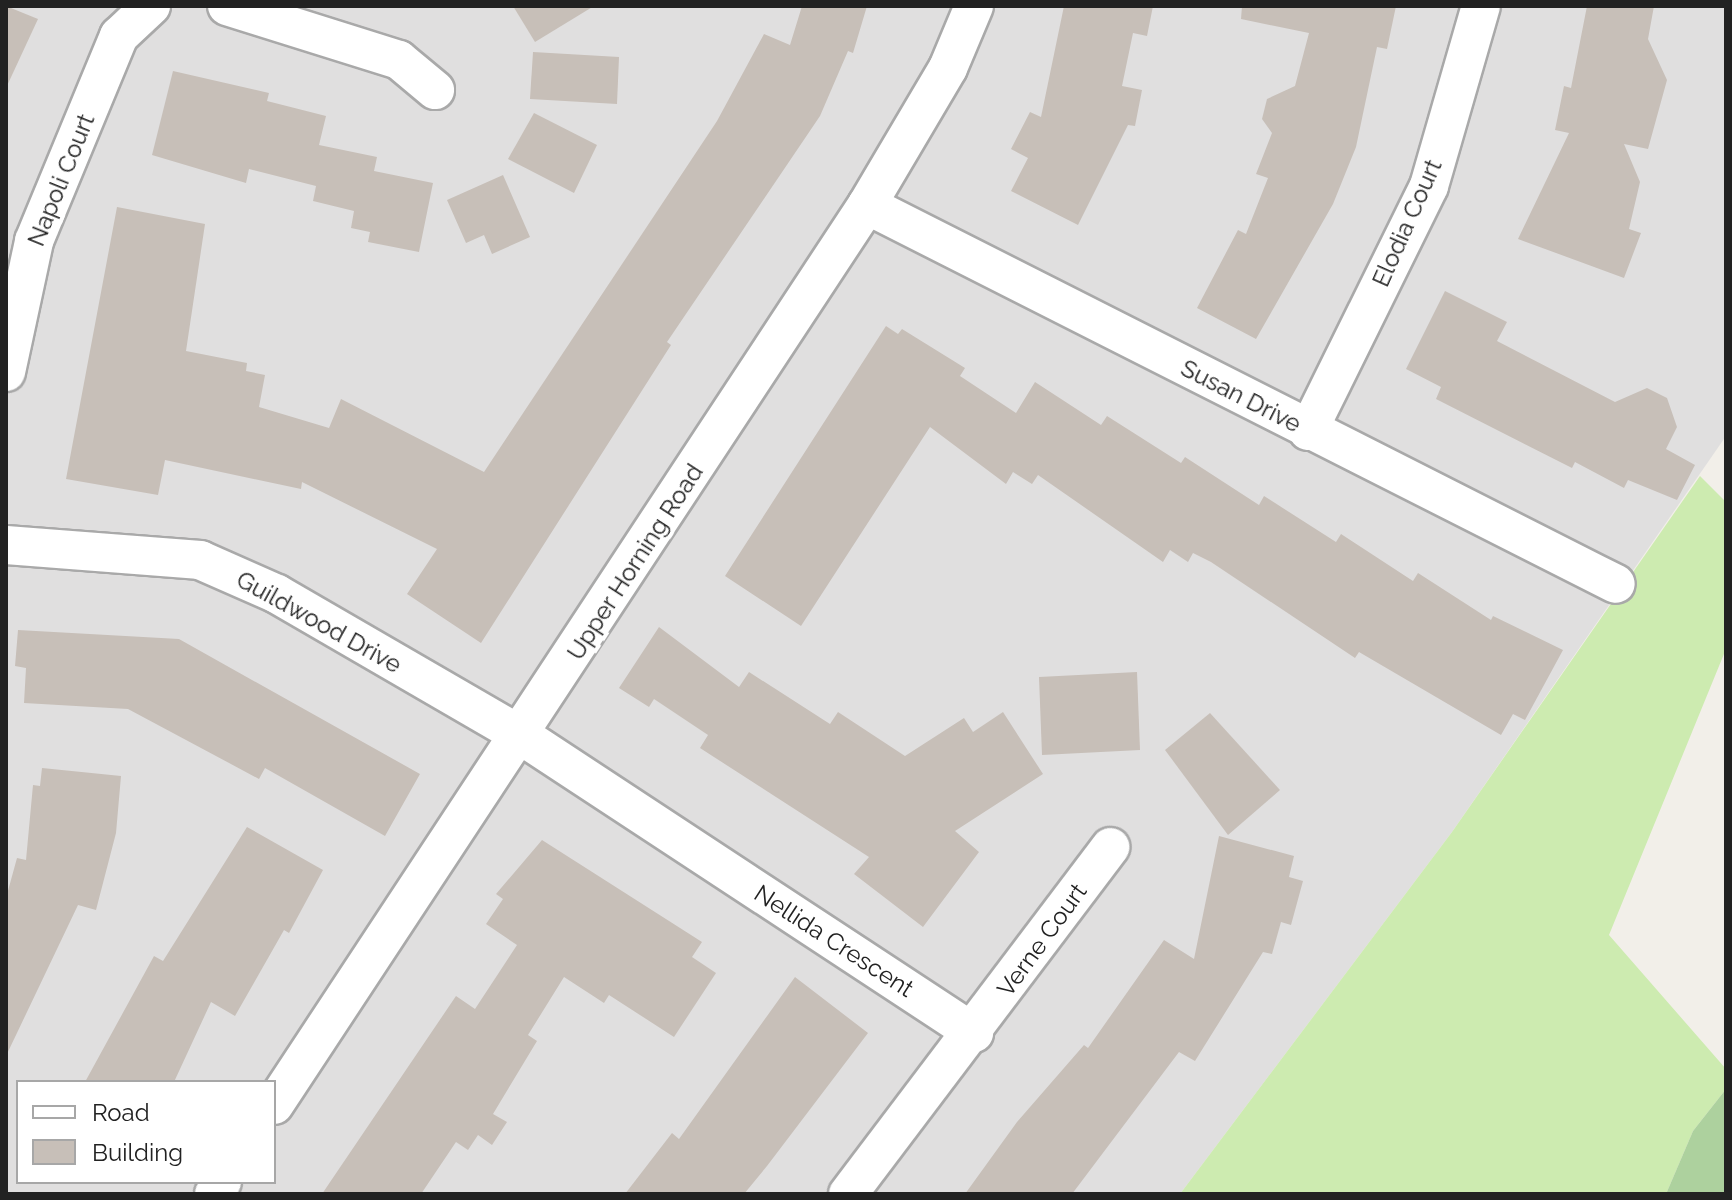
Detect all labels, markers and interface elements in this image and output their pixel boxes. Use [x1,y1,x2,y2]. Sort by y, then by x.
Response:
street label: Napoli Court [21,110,101,250]
street label: Elodia Court [1366,155,1448,291]
street label: Susan Drive [1176,353,1306,439]
street label: Upper Horning Road [561,458,709,666]
street label: Guildwood Drive [232,565,406,679]
street label: Verne Court [991,878,1093,1002]
street label: Nellida Crescent [749,879,919,1003]
legend [16,1080,276,1184]
text: Road [92,1098,150,1127]
text: Building [92,1138,183,1167]

